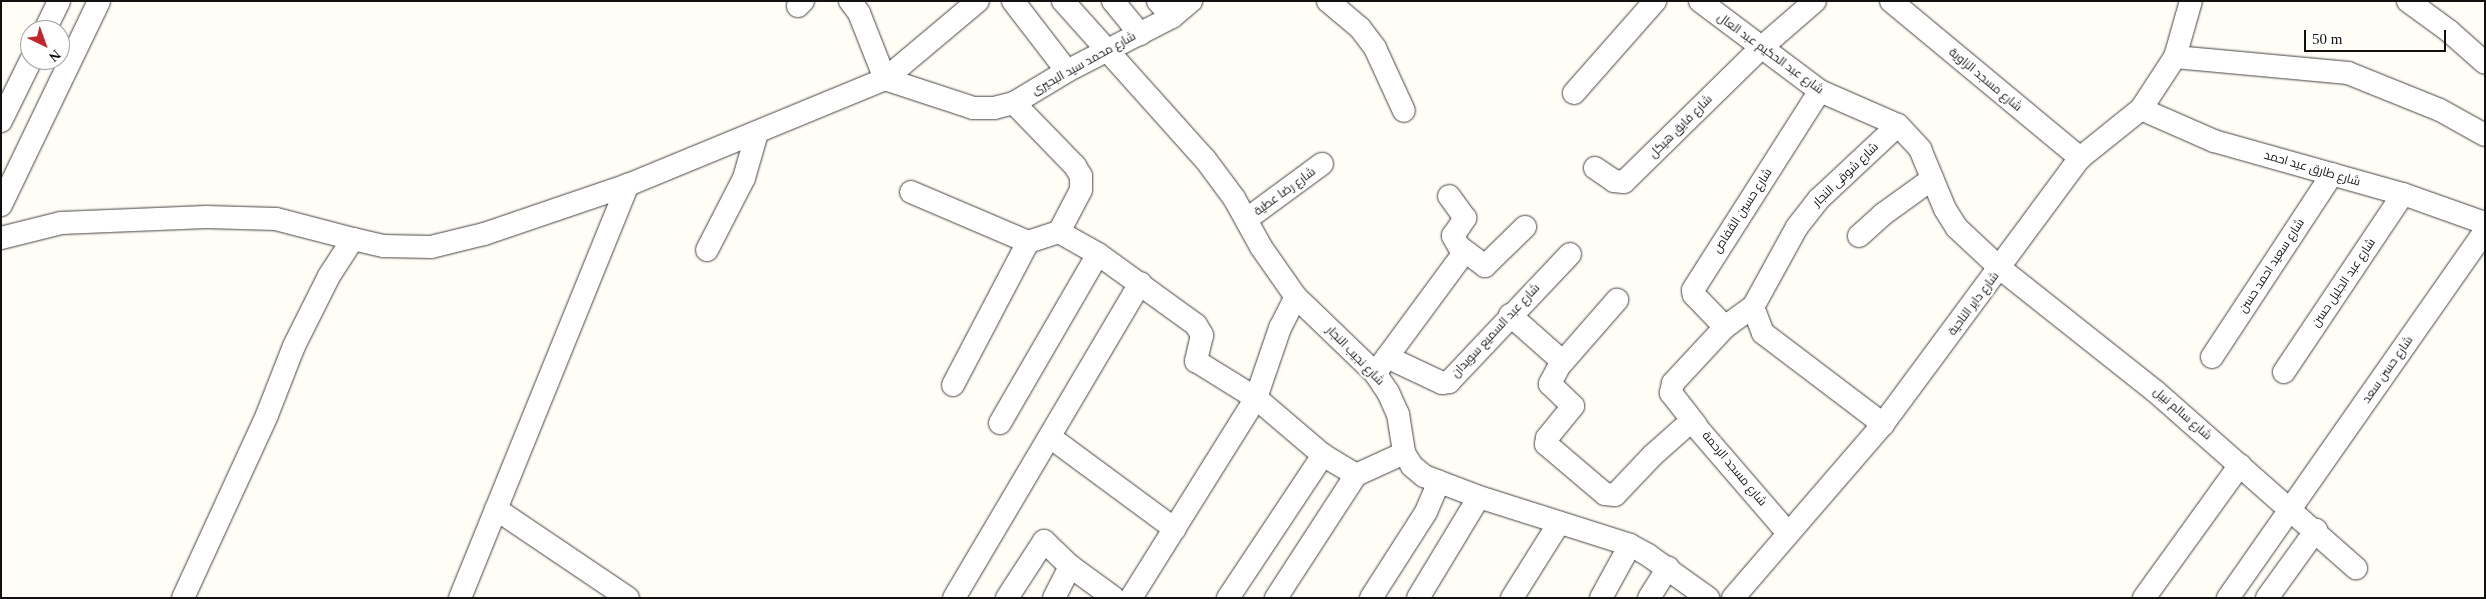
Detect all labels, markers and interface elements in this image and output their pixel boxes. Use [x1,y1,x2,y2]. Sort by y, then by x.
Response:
street label: شارع عبد الحكيم عبد العال [1714,11,1826,97]
north arrow [20,20,70,70]
scale bar [2306,20,2448,52]
street label: شارع محمد سيد البحيرى [1029,29,1139,99]
text: 50 m [2312,31,2342,47]
street label: شارع مسجد الزاوية [1946,45,2024,115]
text: N [46,47,63,65]
street label: شارع فايق هيكل [1646,92,1716,162]
street label: شارع شوقى النجار [1810,140,1882,210]
street label: شارع طارق عيد احمد [2262,148,2362,190]
street label: شارع رضا عطية [1252,165,1318,219]
street label: شارع حسين القفاص [1710,166,1776,256]
street label: شارع سعيد احمد حسن [2236,216,2308,316]
street label: شارع عبد الجليل حسن [2309,236,2379,330]
street label: شارع داير الناحية [1945,269,2003,339]
street label: شارع عبد السميع سويدان [1449,281,1543,381]
street label: شارع نجيب النجار [1323,323,1387,389]
street label: شارع حسن سعد [2360,334,2416,406]
street label: شارع سالم نبيل [2150,385,2214,443]
street label: شارع مسجد الرحمة [1699,429,1769,509]

